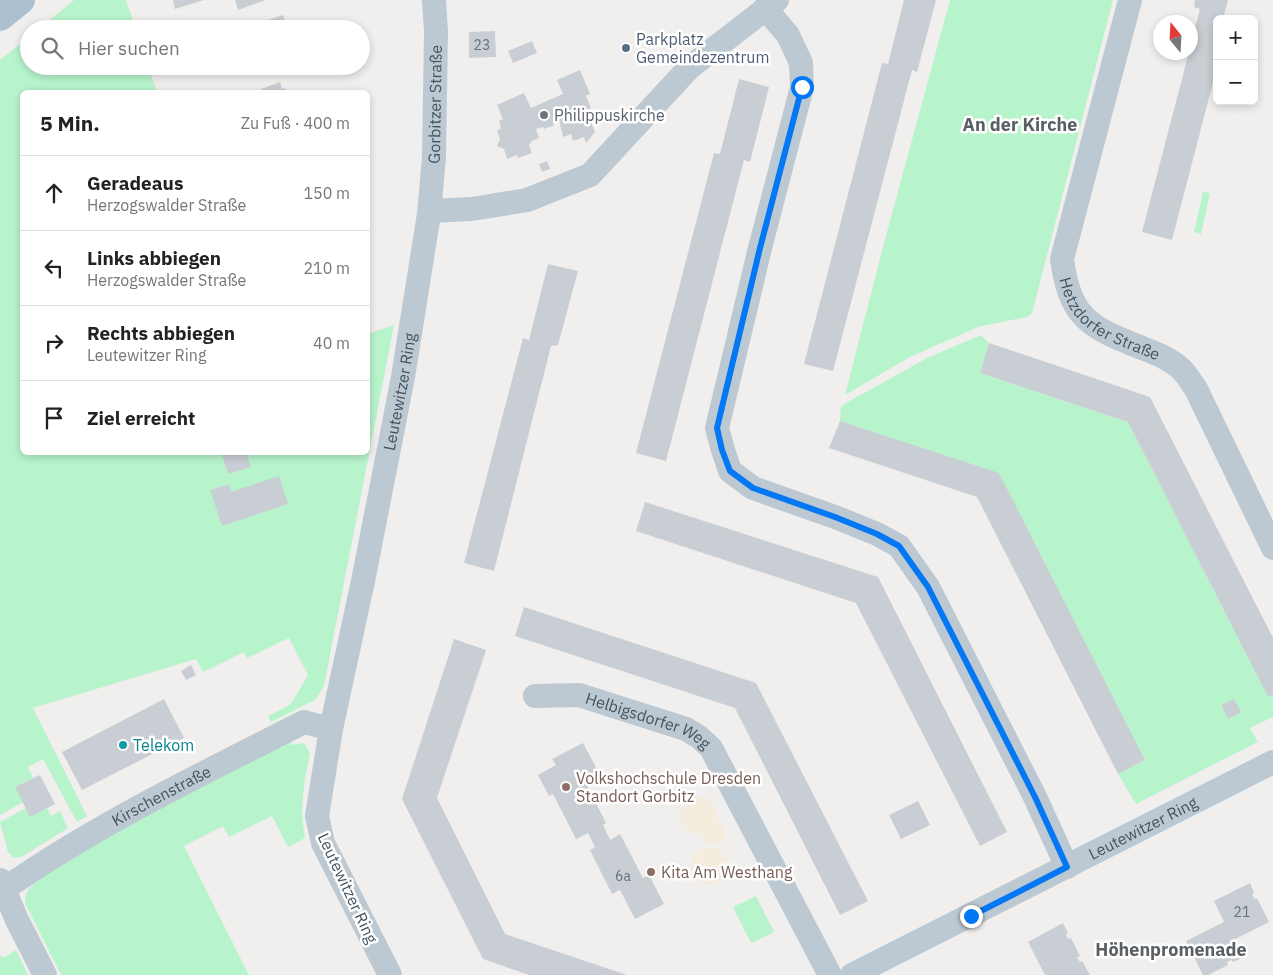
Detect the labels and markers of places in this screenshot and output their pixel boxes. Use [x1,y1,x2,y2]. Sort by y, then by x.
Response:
place label: Parkplatz Gemeindezentrum [636,29,769,67]
marker: Parkplatz Gemeindezentrum [620,42,632,54]
place label: Philippuskirche [554,105,665,125]
marker: Philippuskirche [538,109,550,121]
place label: Telekom [133,735,194,755]
marker: Telekom [117,739,129,751]
place label: Volkshochschule Dresden Standort Gorbitz [576,768,761,806]
marker: Volkshochschule Dresden Standort Gorbitz [560,781,572,793]
place label: Kita Am Westhang [661,862,793,882]
marker: Kita Am Westhang [645,866,657,878]

